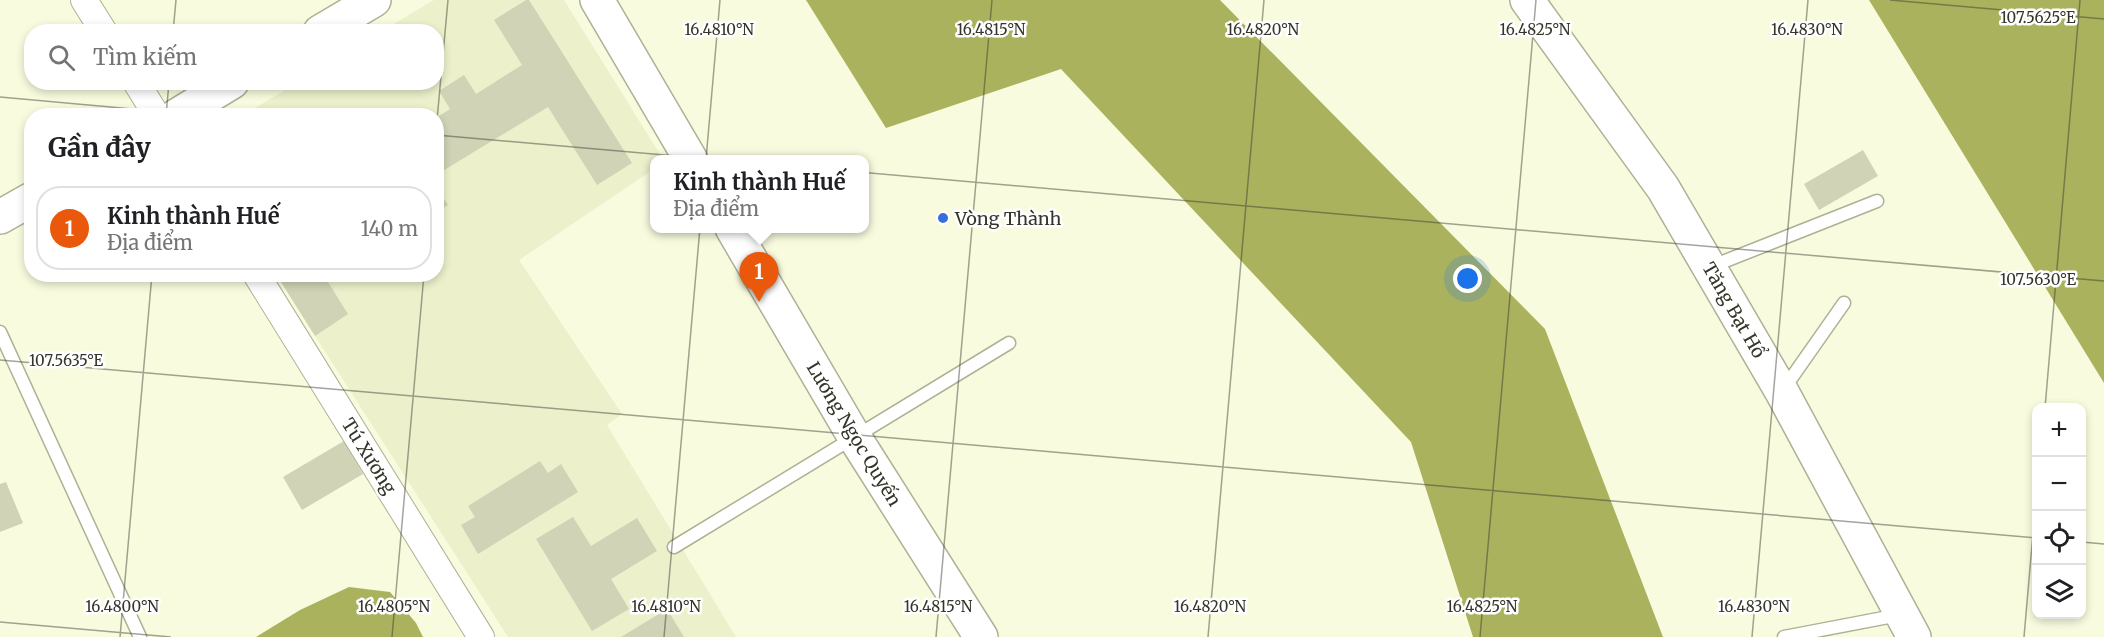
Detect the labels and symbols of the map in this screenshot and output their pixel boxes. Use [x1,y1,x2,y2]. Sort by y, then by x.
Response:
text: 107.5625°E [2000,8,2076,27]
text: 16.4810°N [684,20,754,39]
text: 16.4815°N [957,20,1026,39]
text: 16.4820°N [1227,20,1300,39]
text: 16.4825°N [1500,20,1571,39]
text: 16.4830°N [1771,20,1843,39]
place label: Vòng Thành [954,207,1062,230]
marker: Vòng Thành [936,211,950,225]
pin: 1 [740,252,778,302]
street label: Tăng Bạt Hổ [1697,258,1771,362]
your location [1453,264,1482,293]
text: 107.5630°E [2000,270,2076,289]
text: 107.5635°E [29,351,104,370]
street label: Lương Ngọc Quyến [802,358,906,510]
street label: Tú Xương [337,414,401,498]
text: 16.4800°N [85,597,159,616]
text: 16.4805°N [358,597,430,616]
text: 16.4810°N [631,597,701,616]
text: 16.4815°N [904,597,973,616]
text: 16.4820°N [1174,597,1247,616]
text: 16.4825°N [1447,597,1518,616]
text: 16.4830°N [1718,597,1790,616]

